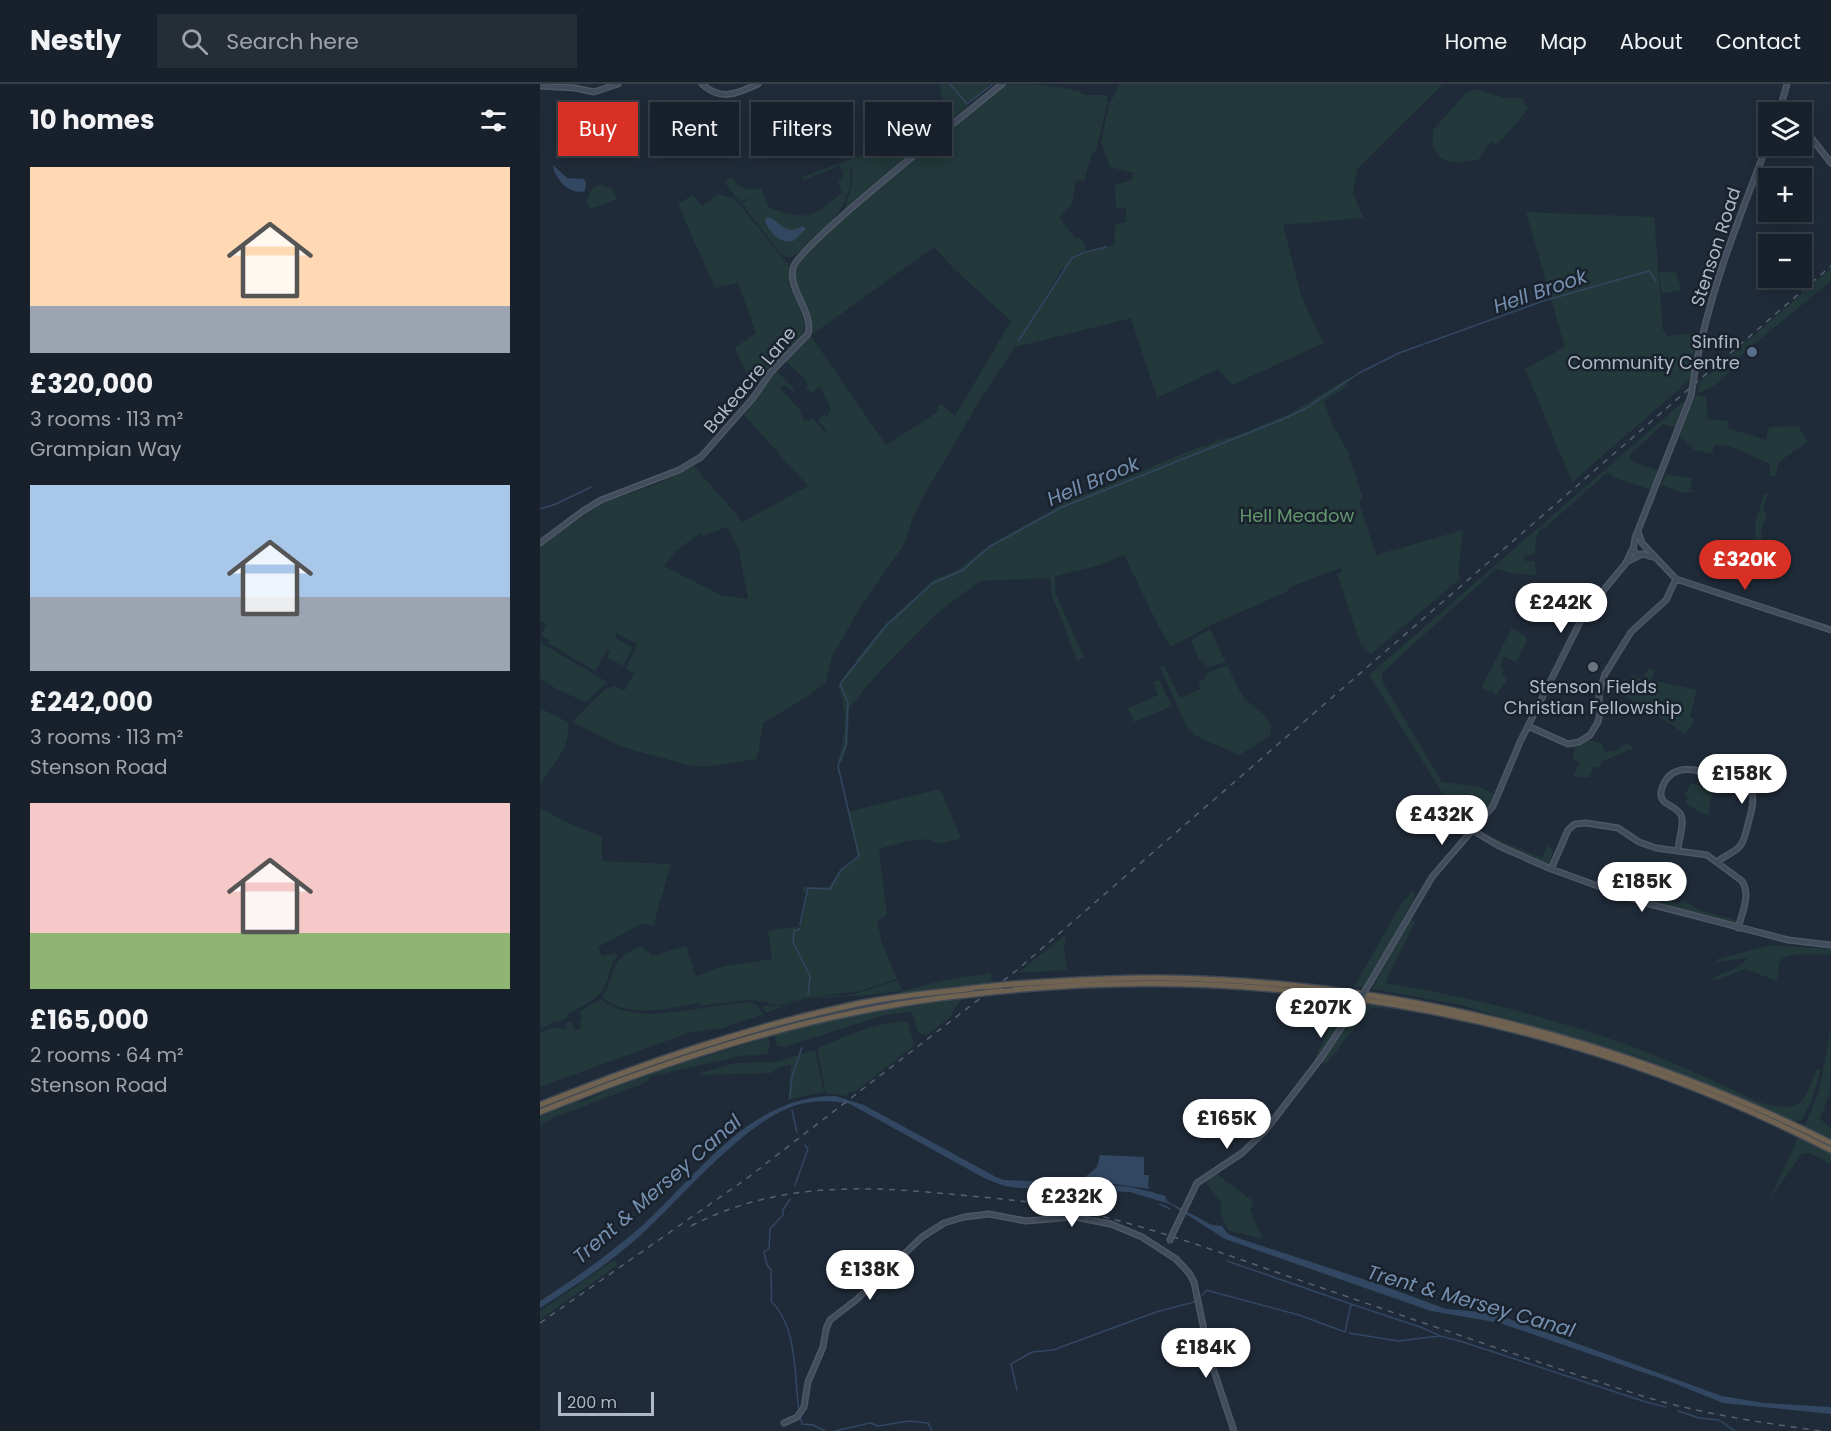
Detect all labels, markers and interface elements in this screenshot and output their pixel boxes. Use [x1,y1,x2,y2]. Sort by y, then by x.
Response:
search box [157,14,577,68]
text: Nestly [30,21,121,60]
icon: search [178,25,211,58]
text: Search here [226,26,359,57]
text: Home [1445,27,1507,56]
text: Map [1540,27,1587,56]
text: About [1620,27,1683,56]
text: Contact [1716,27,1801,56]
text: 10 homes [30,102,154,138]
chip: Buy [558,102,638,156]
chip: Rent [650,102,739,156]
chip: Filters [751,102,853,156]
chip: New [865,102,952,156]
map controls [1758,102,1812,288]
button: layers [1758,102,1812,156]
icon: filters [477,104,510,137]
button: + [1758,168,1812,222]
street label: Stenson Road [1685,184,1747,310]
icon: home [216,206,324,314]
button: − [1758,234,1812,288]
water label: Hell Brook [1489,261,1592,320]
street label: Bakeacre Lane [698,321,802,438]
place label: Sinfin Community Centre [1568,329,1740,375]
marker: Sinfin Community Centre [1745,345,1759,359]
text: £320,000 [30,366,153,402]
text: 3 rooms · 113 m² [30,405,183,433]
text: Grampian Way [30,435,182,463]
water label: Hell Brook [1043,448,1145,513]
park label: Hell Meadow [1240,503,1355,528]
icon: home [216,524,324,632]
pin: £320K [1703,540,1787,591]
text: £320K [1713,545,1777,573]
pin: £242K [1519,583,1603,634]
text: £242K [1529,588,1593,616]
marker: Stenson Fields Christian Fellowship [1586,660,1600,674]
place label: Stenson Fields Christian Fellowship [1504,674,1682,720]
text: £242,000 [30,684,153,720]
text: 3 rooms · 113 m² [30,723,183,751]
text: Stenson Road [30,753,168,781]
pin: £158K [1700,754,1784,805]
text: £158K [1712,759,1772,787]
pin: £432K [1400,795,1484,846]
text: £432K [1410,800,1474,828]
icon: home [216,842,324,950]
pin: £185K [1600,862,1684,913]
text: £185K [1612,867,1672,895]
pin: £207K [1279,988,1363,1039]
text: £207K [1290,993,1352,1021]
text: £165,000 [30,1002,149,1038]
text: 2 rooms · 64 m² [30,1041,184,1069]
text: Stenson Road [30,1071,168,1099]
pin: £165K [1185,1099,1269,1150]
text: £165K [1197,1104,1257,1132]
water label: Trent & Mersey Canal [567,1108,747,1270]
pin: £232K [1030,1177,1114,1228]
text: £232K [1041,1182,1103,1210]
pin: £138K [828,1250,912,1301]
text: £138K [840,1255,900,1283]
water label: Trent & Mersey Canal [1364,1258,1578,1344]
pin: £184K [1164,1328,1248,1379]
text: £184K [1175,1333,1237,1361]
scale bar [558,1389,654,1416]
text: 200 m [567,1391,617,1414]

